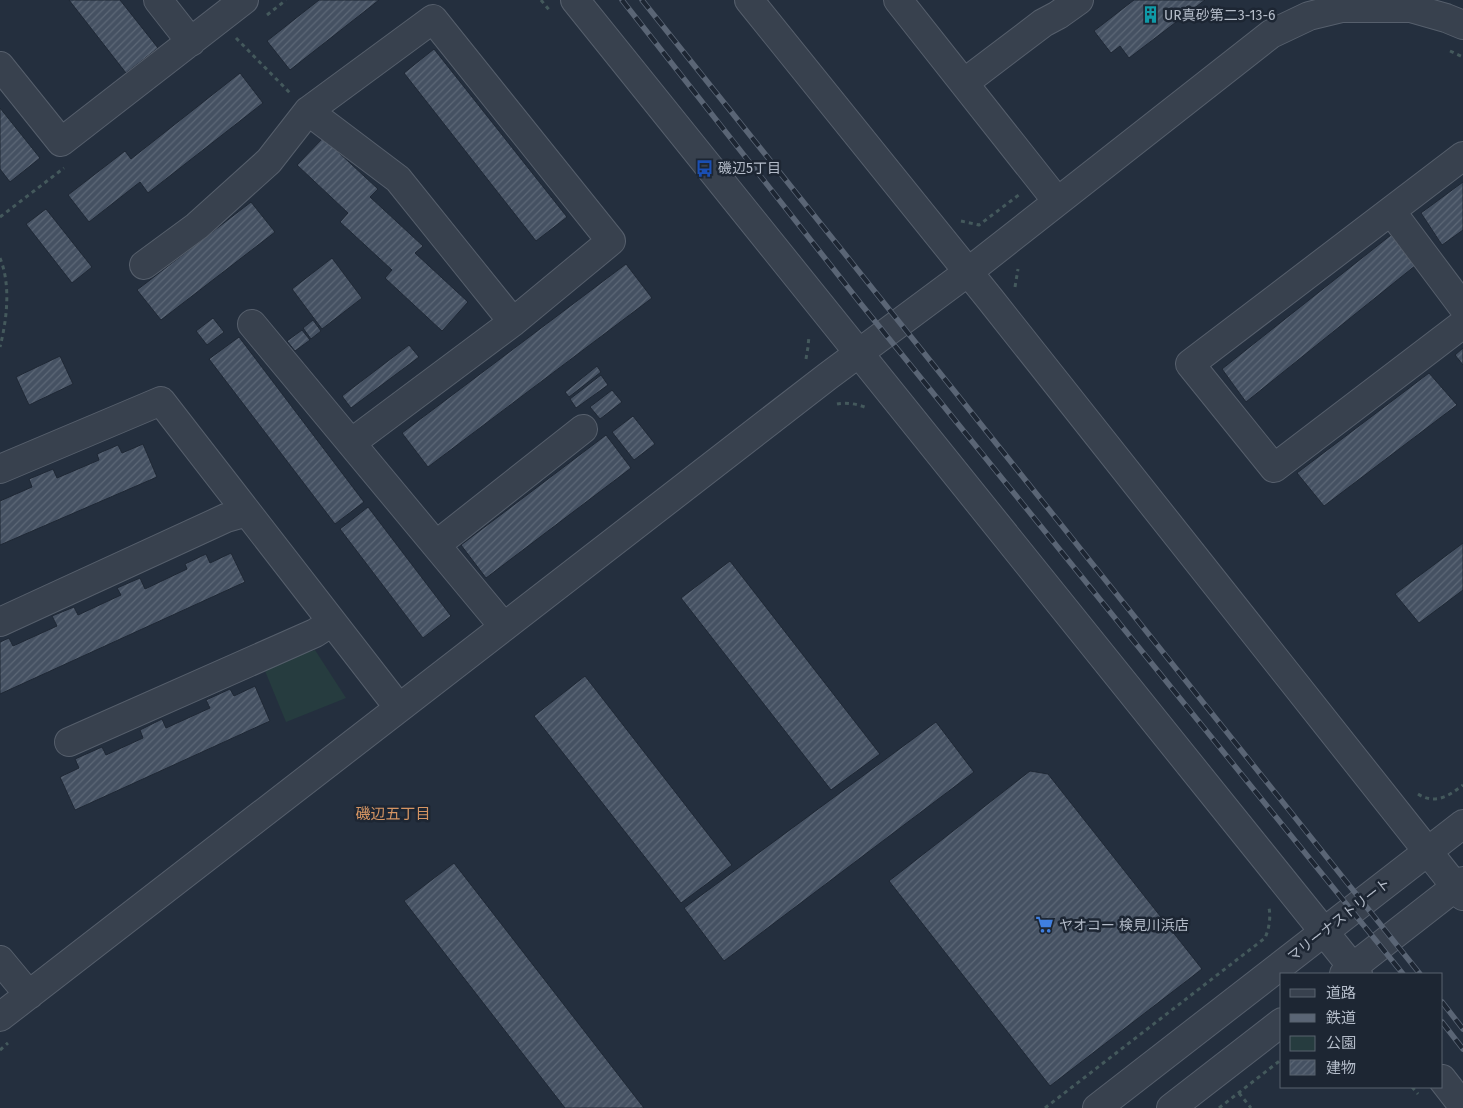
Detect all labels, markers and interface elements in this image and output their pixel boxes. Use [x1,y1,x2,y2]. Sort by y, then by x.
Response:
building icon: UR真砂第二3-13-6 [1140,5,1160,25]
place label: UR真砂第二3-13-6 [1164,7,1276,24]
bus stop icon: 磯辺5丁目 [694,158,714,178]
place label: 磯辺5丁目 [718,160,781,177]
district label: 磯辺五丁目 [355,805,431,823]
street label: マリーナストリート [1284,875,1394,965]
supermarket icon: ヤオコー 検見川浜店 [1035,915,1055,935]
place label: ヤオコー 検見川浜店 [1059,917,1189,934]
legend [1280,973,1443,1088]
text: 道路 [1326,984,1356,1002]
text: 鉄道 [1326,1009,1356,1027]
text: 公園 [1326,1034,1356,1052]
text: 建物 [1326,1059,1356,1077]

